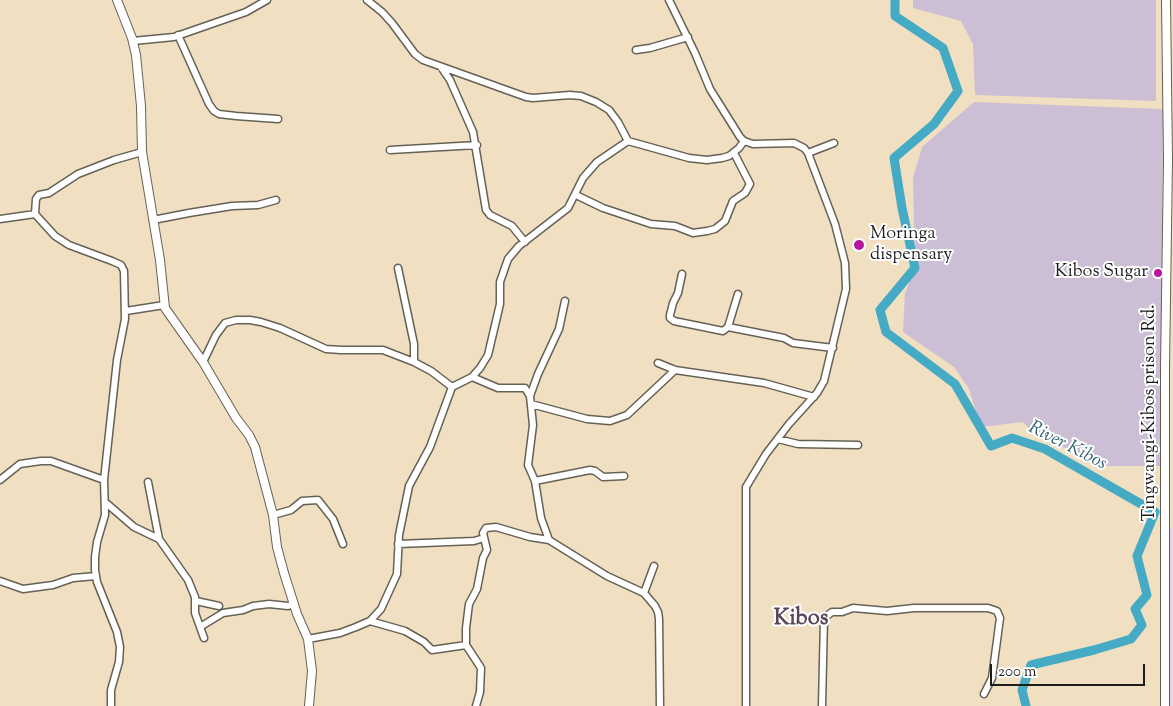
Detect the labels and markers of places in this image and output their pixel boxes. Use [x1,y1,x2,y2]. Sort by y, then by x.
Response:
place label: Moringa dispensary [870,224,952,266]
marker: Moringa dispensary [852,238,866,252]
place label: Kibos Sugar [1055,262,1148,284]
marker: Kibos Sugar [1152,267,1164,279]

